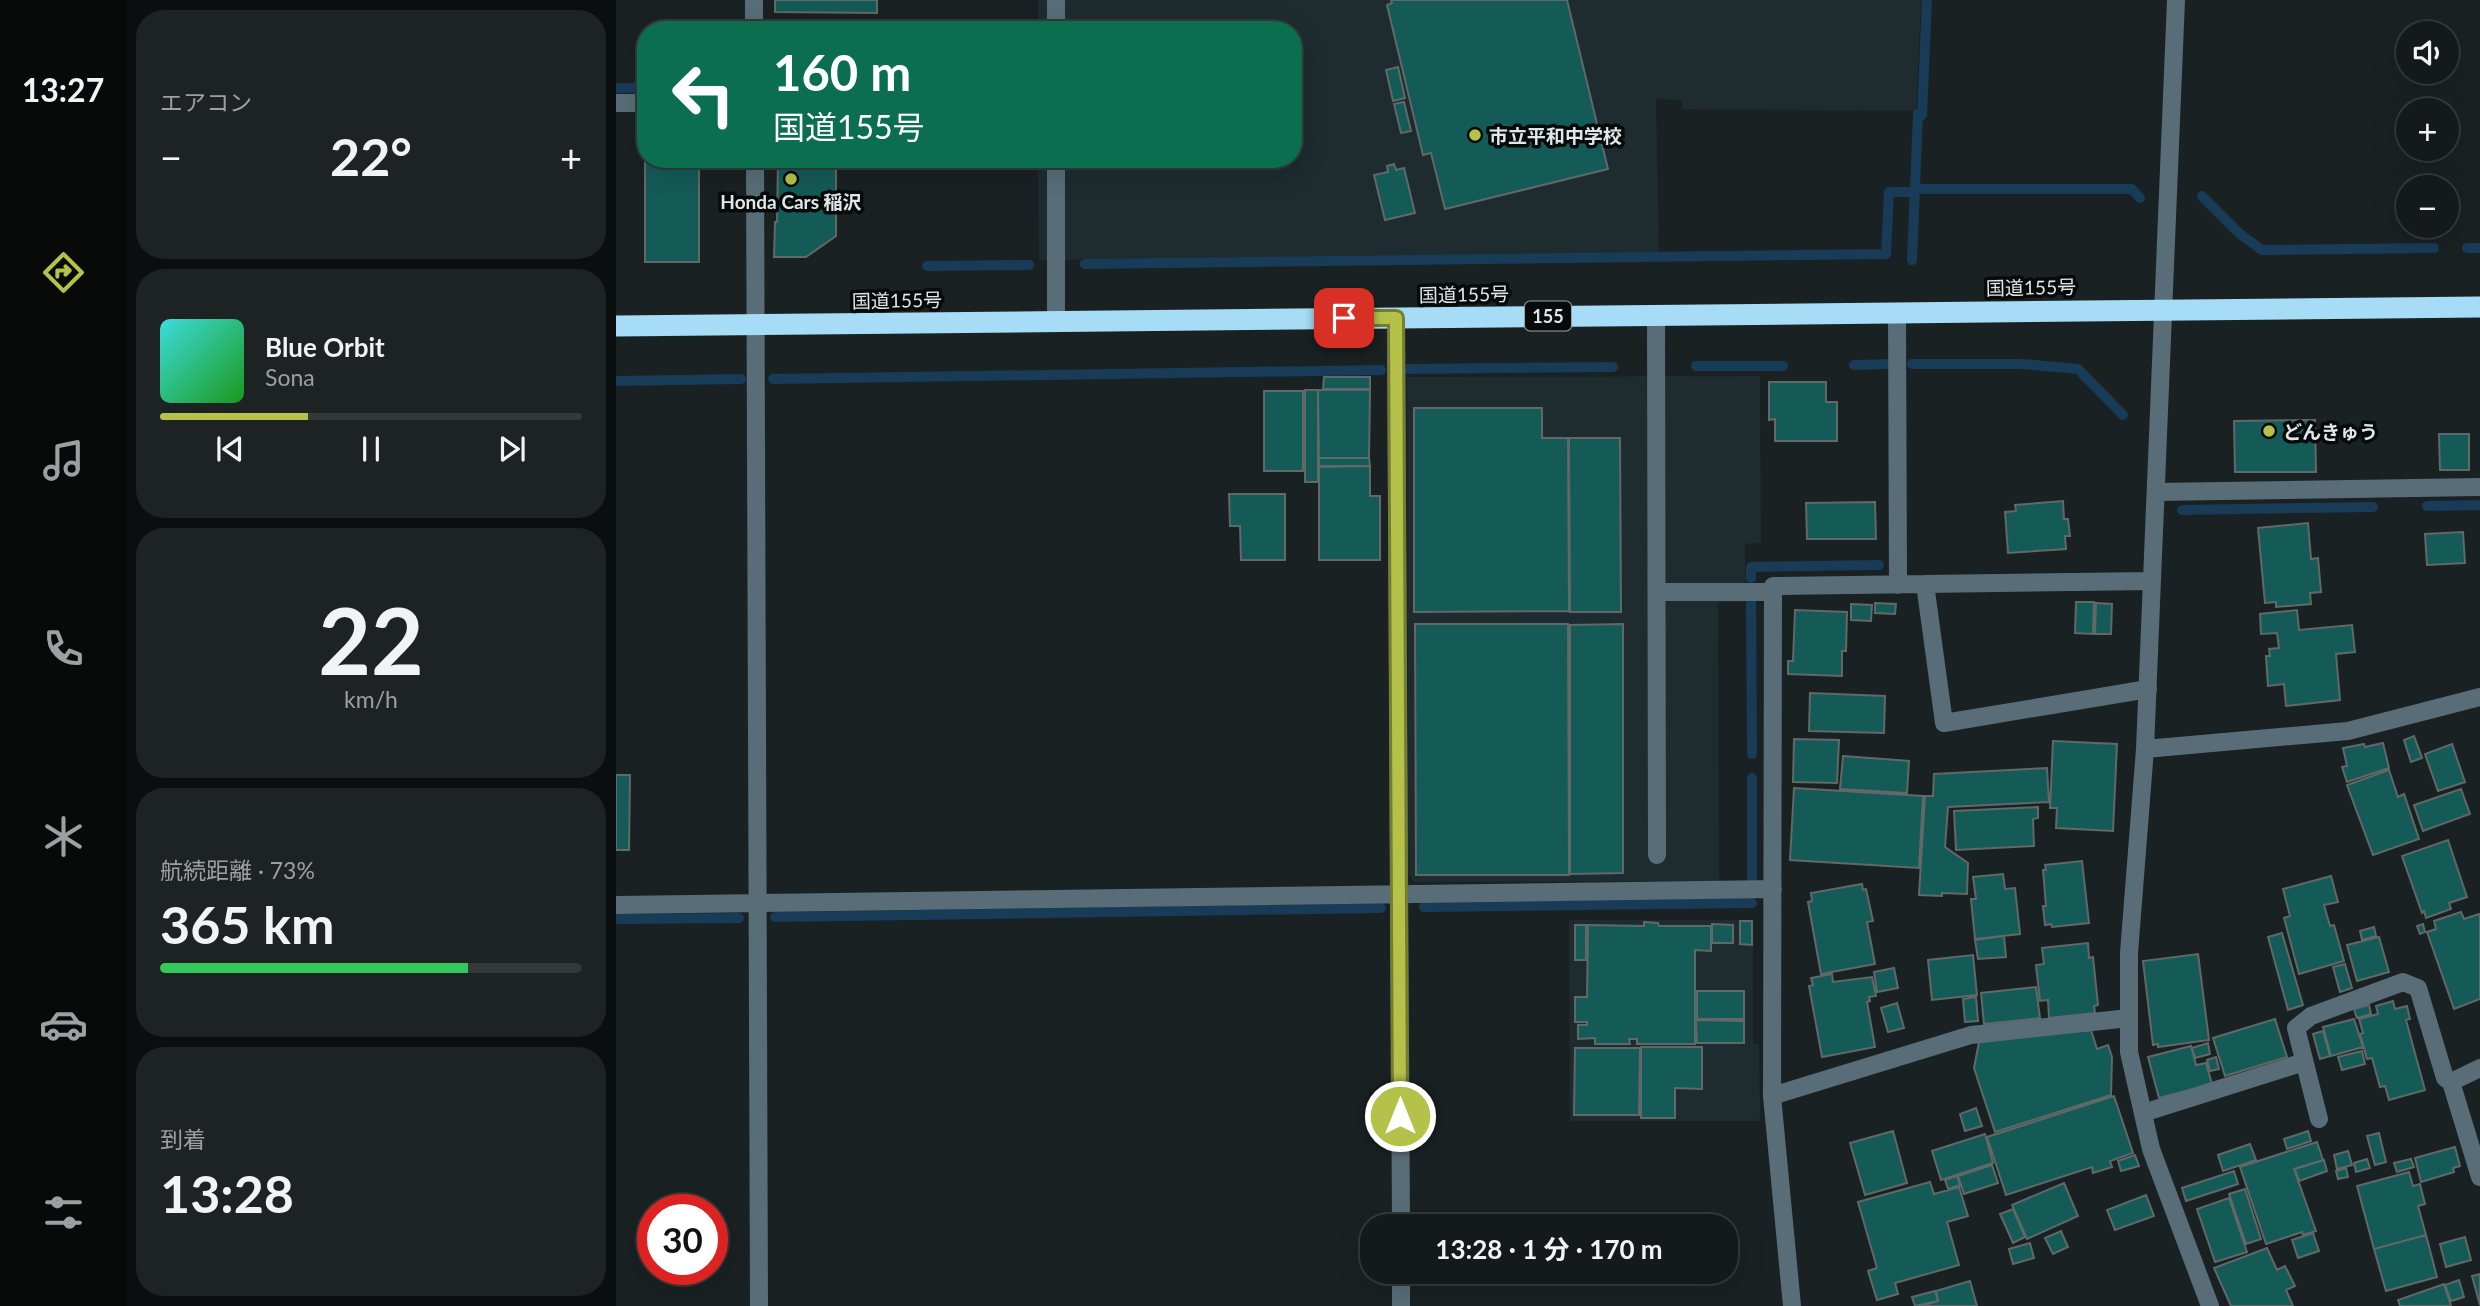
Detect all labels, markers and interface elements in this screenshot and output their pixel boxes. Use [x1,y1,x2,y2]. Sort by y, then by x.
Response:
map controls [2396,21,2459,238]
button: sound [2396,21,2459,84]
text: 160 m [773,43,911,101]
icon: left [658,49,749,140]
text: 13:27 [22,70,104,109]
text: エアコン [160,88,252,116]
button: + [2396,98,2459,161]
text: 国道155号 [773,107,925,146]
place label: 市立平和中学校 [1489,124,1622,147]
text: 22° [330,125,412,187]
marker: 市立平和中学校 [1467,127,1483,143]
text: − [160,134,182,180]
text: + [560,134,582,180]
marker: Honda Cars 稲沢 [783,171,799,187]
button: − [2396,175,2459,238]
place label: Honda Cars 稲沢 [720,190,862,213]
icon: directions [39,248,88,297]
street label: 国道155号 [1986,275,2076,299]
street label: 国道155号 [1419,282,1509,306]
street label: 国道155号 [852,288,942,312]
pin [1314,288,1374,348]
icon: arrive [1325,299,1363,337]
road number: 155 [1525,302,1571,330]
text: Blue Orbit [265,331,385,363]
text: Sona [265,363,315,391]
place label: どんきゅう [2283,420,2378,443]
marker: どんきゅう [2261,423,2277,439]
icon: previous [211,430,249,468]
icon: pause [352,430,390,468]
icon: next [493,430,531,468]
icon: music [39,436,88,485]
text: 22 [318,585,424,694]
icon: phone [39,624,88,673]
text: km/h [344,685,398,713]
icon: climate [39,812,88,861]
text: 航続距離 · 73% [160,856,315,884]
text: 365 km [160,893,334,955]
icon: car [39,1000,88,1049]
position arrow [1363,1079,1437,1153]
text: 到着 [160,1125,206,1153]
text: 13:28 [160,1162,294,1224]
icon: filters [39,1188,88,1237]
speed limit sign: 30 [637,1194,728,1285]
text: 13:28 · 1 分 · 170 m [1435,1233,1663,1265]

